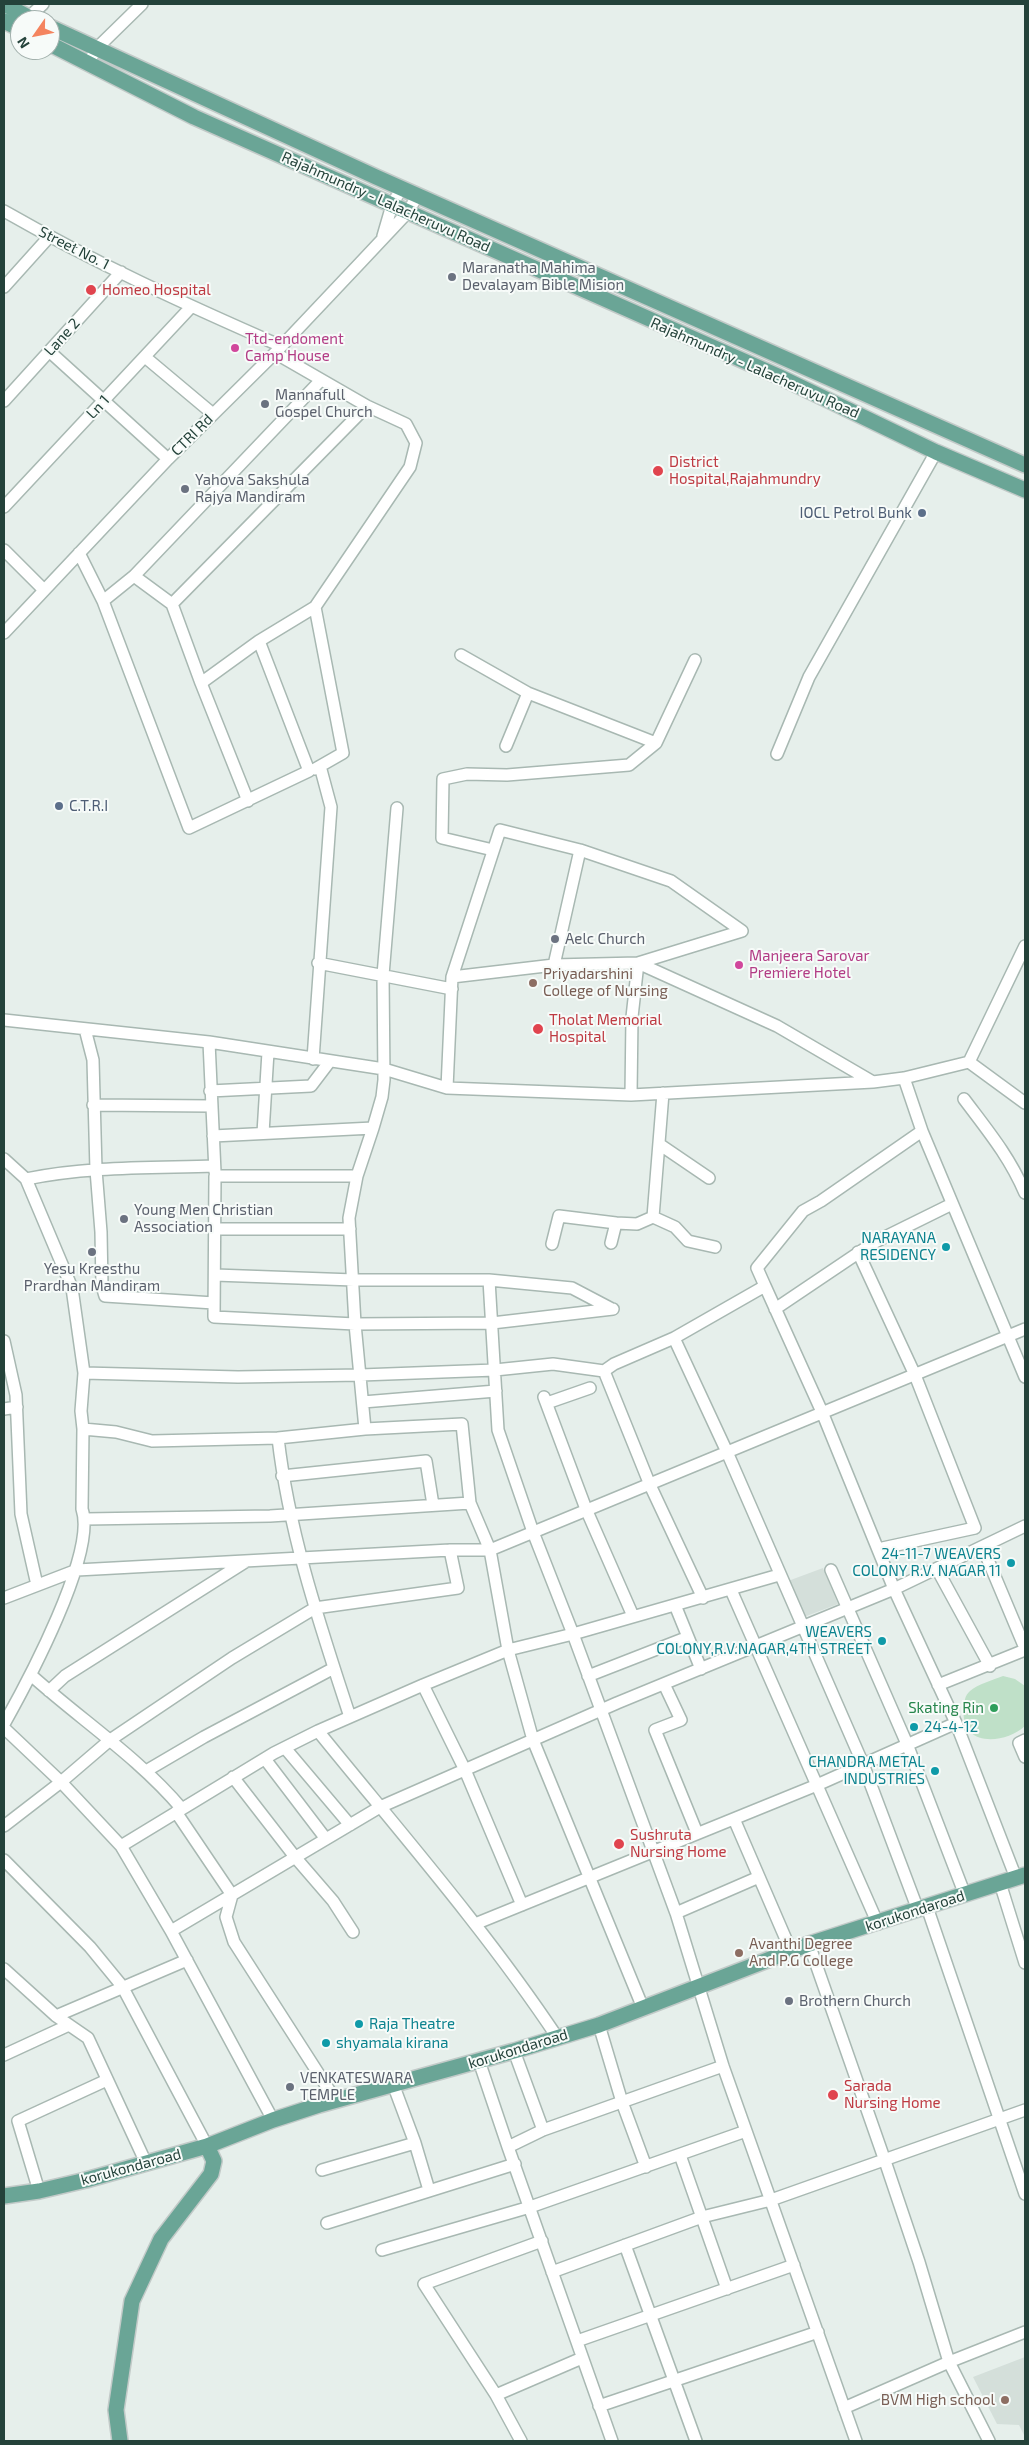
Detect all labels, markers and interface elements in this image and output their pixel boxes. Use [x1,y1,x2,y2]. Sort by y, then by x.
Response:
north arrow [10,10,60,60]
text: N [13,34,33,52]
street label: Rajahmundry - Lalacheruvu Road [279,148,493,256]
street label: Street No. 1 [36,223,112,273]
place label: Maranatha Mahima Devalayam Bible Mision [462,259,624,294]
marker: Maranatha Mahima Devalayam Bible Mision [446,271,458,283]
place label: Homeo Hospital [102,281,211,299]
marker: Homeo Hospital [84,283,98,297]
street label: Lane 2 [40,314,84,360]
street label: Rajahmundry - Lalacheruvu Road [648,314,862,422]
place label: Ttd-endoment Camp House [245,330,344,365]
marker: Ttd-endoment Camp House [229,342,241,354]
place label: Mannafull Gospel Church [275,386,373,421]
street label: Ln 1 [83,391,113,423]
marker: Mannafull Gospel Church [259,398,271,410]
street label: CTRI Rd [167,410,217,460]
place label: District Hospital,Rajahmundry [669,453,821,488]
marker: District Hospital,Rajahmundry [651,464,665,478]
place label: Yahova Sakshula Rajya Mandiram [195,471,309,506]
marker: Yahova Sakshula Rajya Mandiram [179,483,191,495]
place label: IOCL Petrol Bunk [800,504,912,522]
marker: IOCL Petrol Bunk [916,507,928,519]
place label: C.T.R.I [69,797,108,815]
marker: C.T.R.I [53,800,65,812]
place label: Aelc Church [565,930,645,948]
marker: Aelc Church [549,933,561,945]
place label: Manjeera Sarovar Premiere Hotel [749,947,870,982]
marker: Manjeera Sarovar Premiere Hotel [733,959,745,971]
place label: Priyadarshini College of Nursing [543,965,668,1000]
marker: Priyadarshini College of Nursing [527,977,539,989]
place label: Tholat Memorial Hospital [549,1011,662,1046]
marker: Tholat Memorial Hospital [531,1022,545,1036]
place label: Young Men Christian Association [134,1201,273,1236]
marker: Young Men Christian Association [118,1213,130,1225]
place label: NARAYANA RESIDENCY [860,1229,936,1264]
marker: NARAYANA RESIDENCY [940,1241,952,1253]
marker: Yesu Kreesthu Prardhan Mandiram [86,1246,98,1258]
place label: Yesu Kreesthu Prardhan Mandiram [24,1260,160,1295]
place label: 24-11-7 WEAVERS COLONY R.V. NAGAR 11 [852,1545,1001,1580]
marker: 24-11-7 WEAVERS COLONY R.V. NAGAR 11 [1005,1557,1017,1569]
place label: WEAVERS COLONY,R.V.NAGAR,4TH STREET [656,1623,872,1658]
marker: WEAVERS COLONY,R.V.NAGAR,4TH STREET [876,1635,888,1647]
place label: Skating Rin [908,1699,984,1717]
marker: Skating Rin [988,1702,1000,1714]
place label: 24-4-12 [924,1718,978,1736]
marker: 24-4-12 [908,1721,920,1733]
place label: CHANDRA METAL INDUSTRIES [808,1753,925,1788]
marker: CHANDRA METAL INDUSTRIES [929,1765,941,1777]
place label: Sushruta Nursing Home [630,1826,727,1861]
marker: Sushruta Nursing Home [612,1837,626,1851]
street label: korukondaroad [863,1887,967,1935]
place label: Avanthi Degree And P.G College [749,1935,853,1970]
marker: Avanthi Degree And P.G College [733,1947,745,1959]
place label: Brothern Church [799,1992,911,2010]
marker: Brothern Church [783,1995,795,2007]
place label: Raja Theatre [369,2015,455,2033]
marker: Raja Theatre [353,2018,365,2030]
street label: korukondaroad [466,2025,570,2073]
place label: shyamala kirana [336,2034,448,2052]
marker: shyamala kirana [320,2037,332,2049]
place label: VENKATESWARA TEMPLE [300,2069,413,2104]
place label: Sarada Nursing Home [844,2077,941,2112]
marker: VENKATESWARA TEMPLE [284,2081,296,2093]
marker: Sarada Nursing Home [826,2088,840,2102]
street label: korukondaroad [79,2145,183,2189]
place label: BVM High school [881,2391,995,2409]
marker: BVM High school [999,2394,1011,2406]

